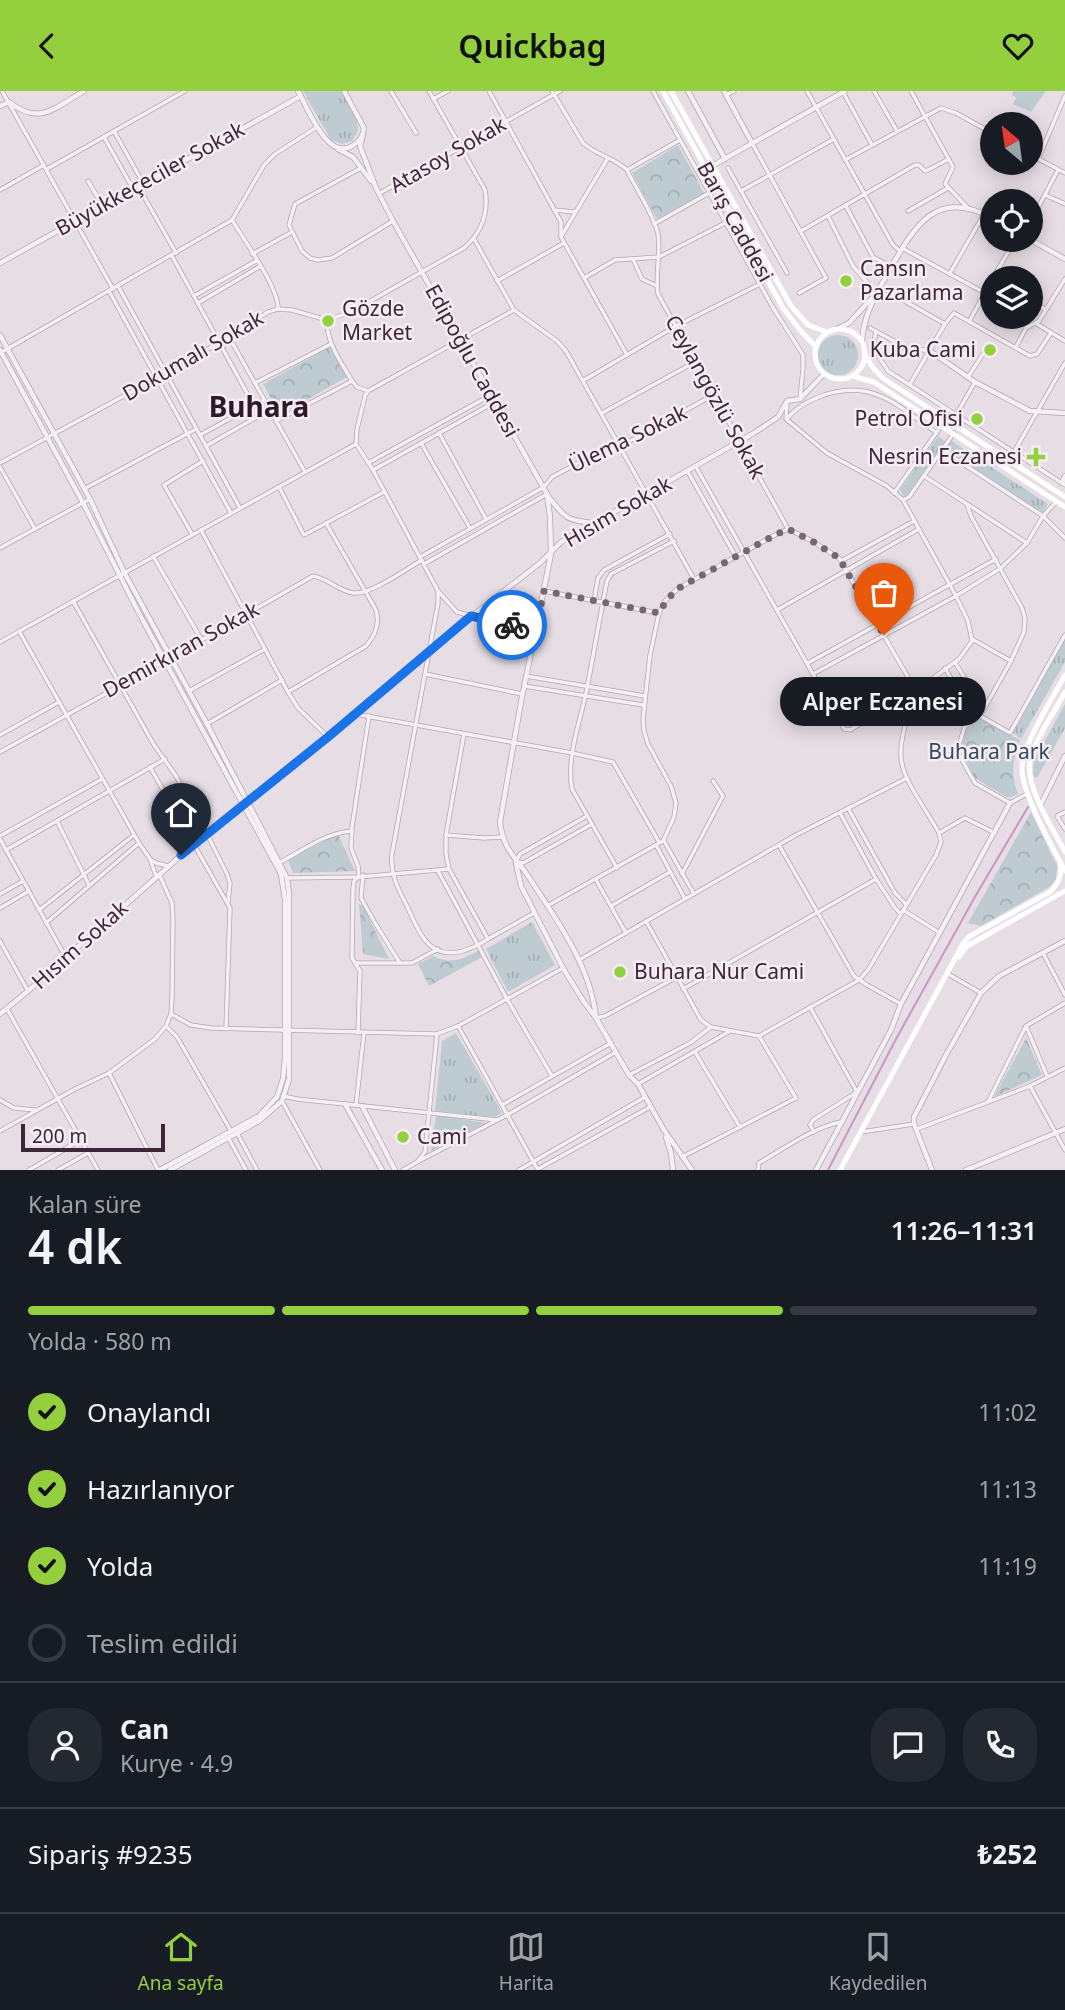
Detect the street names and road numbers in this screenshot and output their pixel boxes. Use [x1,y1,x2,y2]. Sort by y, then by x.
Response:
street label: Atasoy Sokak [384,109,511,199]
street label: Büyükkeçeciler Sokak [50,114,250,242]
street label: Barış Caddesi [691,156,780,287]
street label: Edipoğlu Caddesi [419,279,526,442]
street label: Dokumalı Sokak [117,303,269,407]
street label: Ceylangözlü Sokak [659,310,773,484]
street label: Ülema Sokak [564,397,692,479]
street label: Hısım Sokak [559,469,677,553]
street label: Demirkıran Sokak [97,594,264,704]
street label: Hısım Sokak [25,893,134,995]

